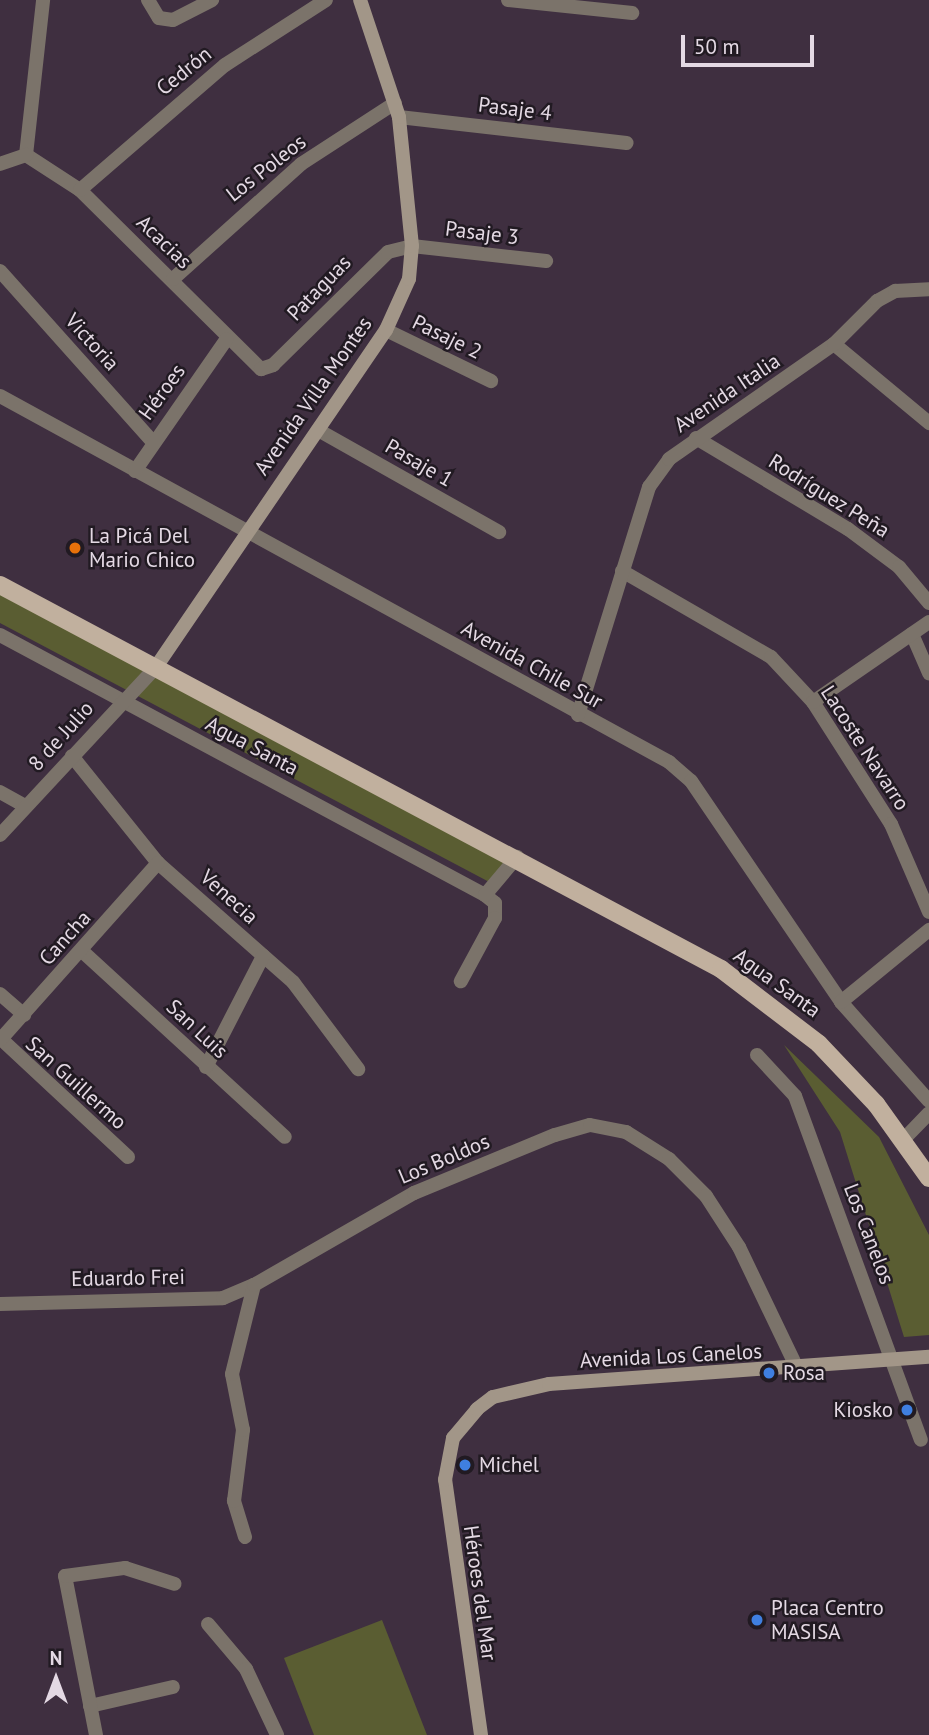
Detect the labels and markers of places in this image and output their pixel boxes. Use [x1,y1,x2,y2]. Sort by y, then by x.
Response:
place label: La Picá Del Mario Chico [89,523,195,573]
marker: La Picá Del Mario Chico [67,540,83,556]
place label: Rosa [783,1360,825,1386]
marker: Rosa [761,1365,777,1381]
place label: Kiosko [833,1397,893,1423]
marker: Kiosko [899,1402,915,1418]
place label: Michel [479,1452,539,1478]
marker: Michel [457,1457,473,1473]
place label: Placa Centro MASISA [771,1595,884,1645]
marker: Placa Centro MASISA [749,1612,765,1628]

